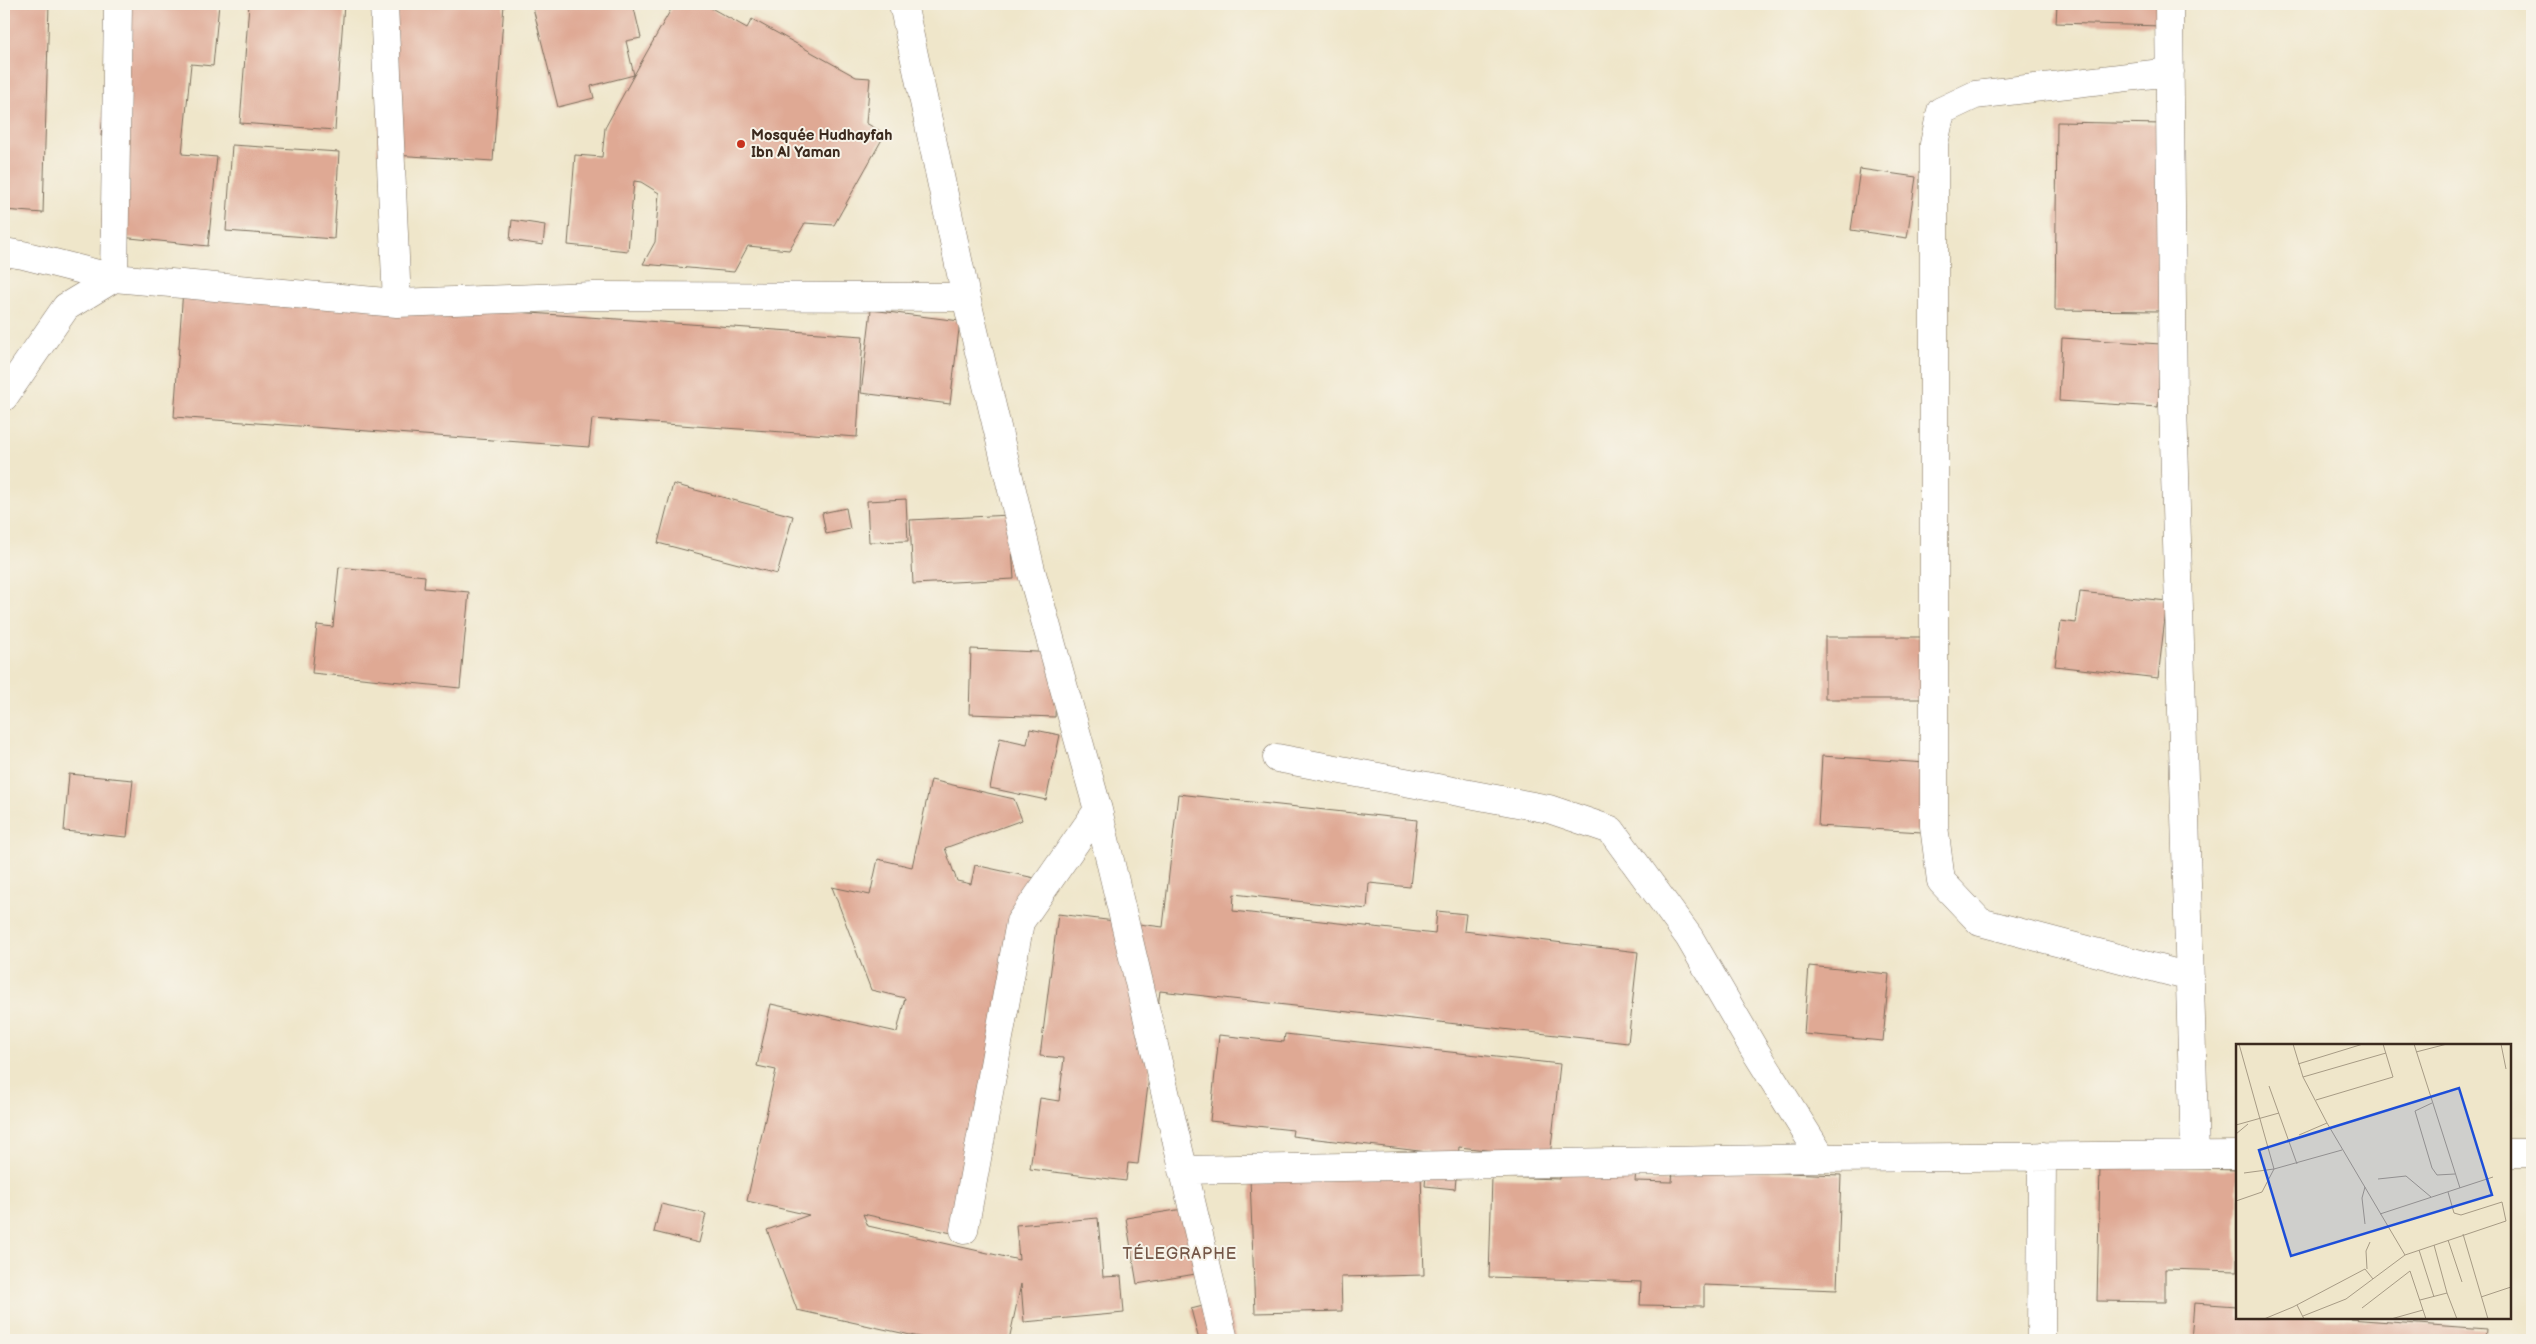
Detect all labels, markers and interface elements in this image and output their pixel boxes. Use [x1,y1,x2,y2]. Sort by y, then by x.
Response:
place label: Mosquée Hudhayfah Ibn Al Yaman [751,126,892,162]
marker: Mosquée Hudhayfah Ibn Al Yaman [735,138,747,150]
inset map [2236,1044,2511,1319]
district label: TÉLEGRAPHE [1123,1243,1237,1264]

